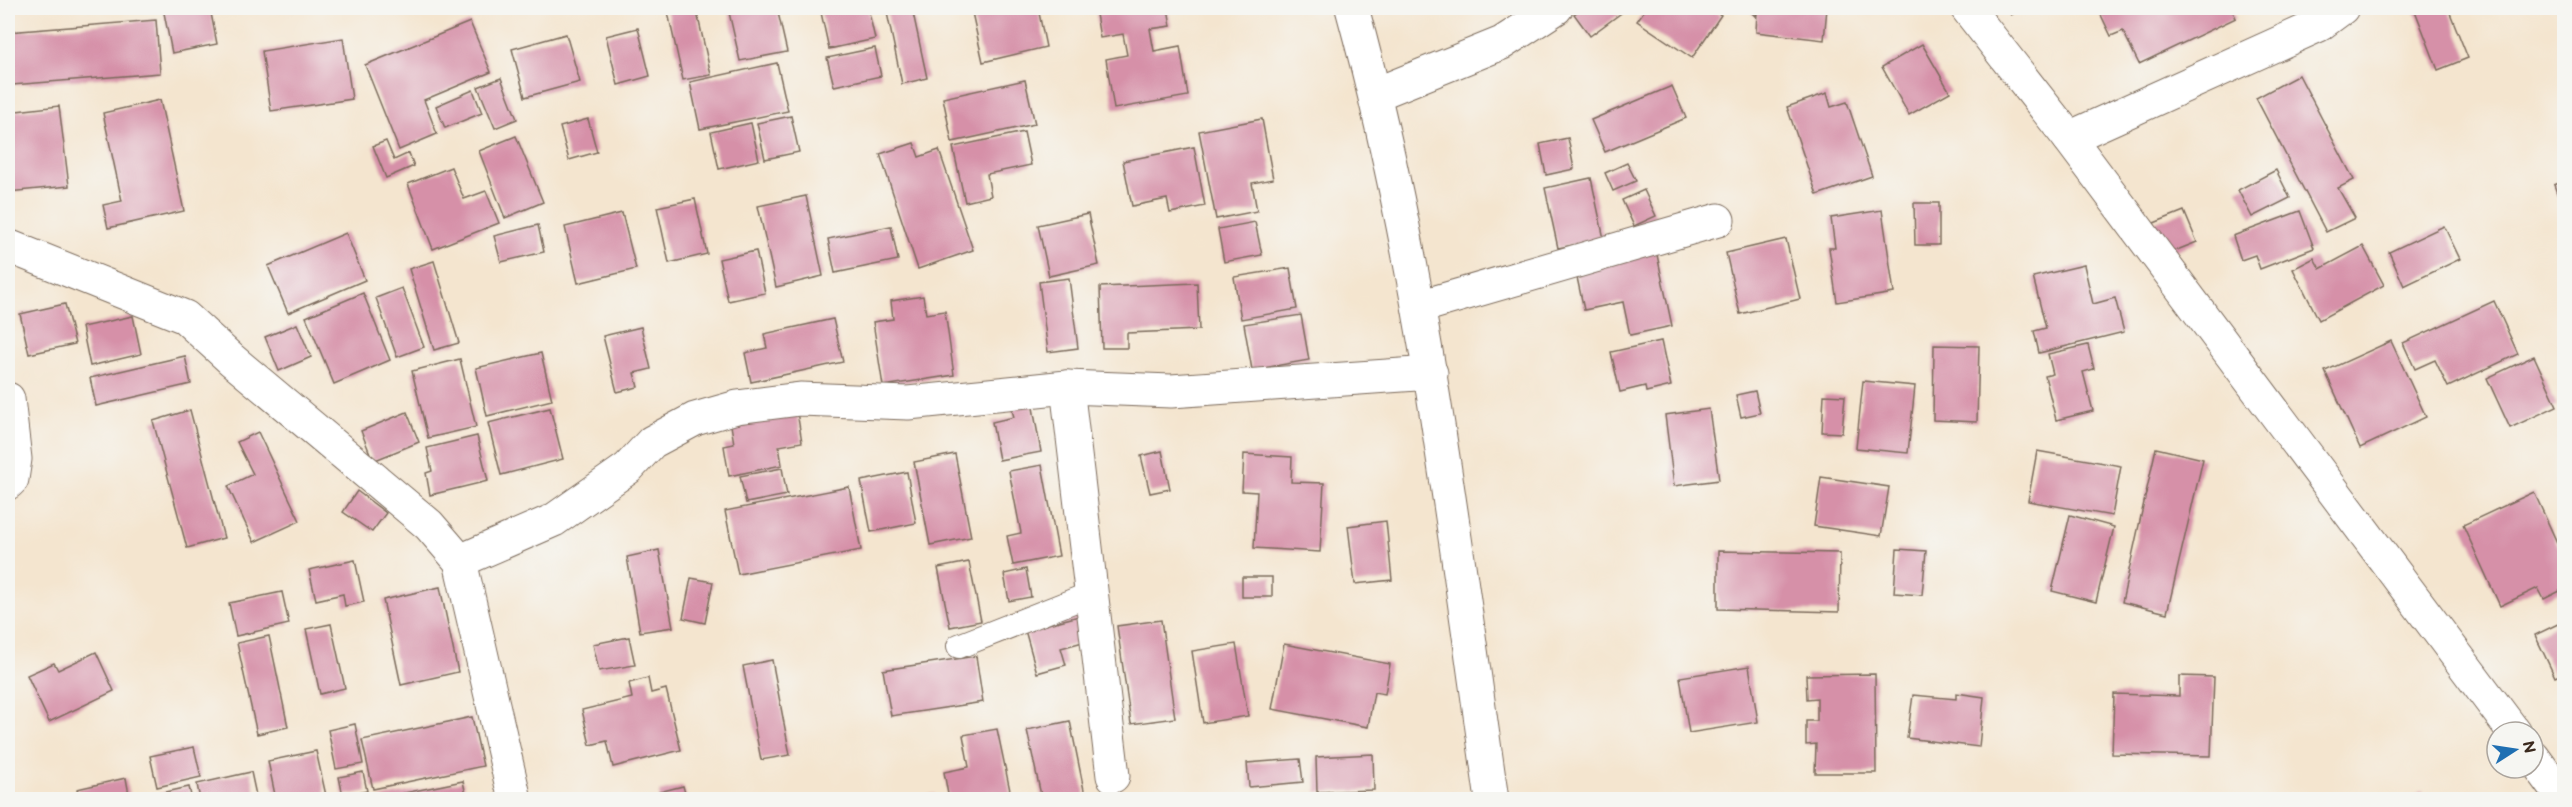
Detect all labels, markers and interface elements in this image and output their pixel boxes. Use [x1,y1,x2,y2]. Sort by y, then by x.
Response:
north arrow [2485,720,2545,780]
text: N [2518,739,2539,755]

